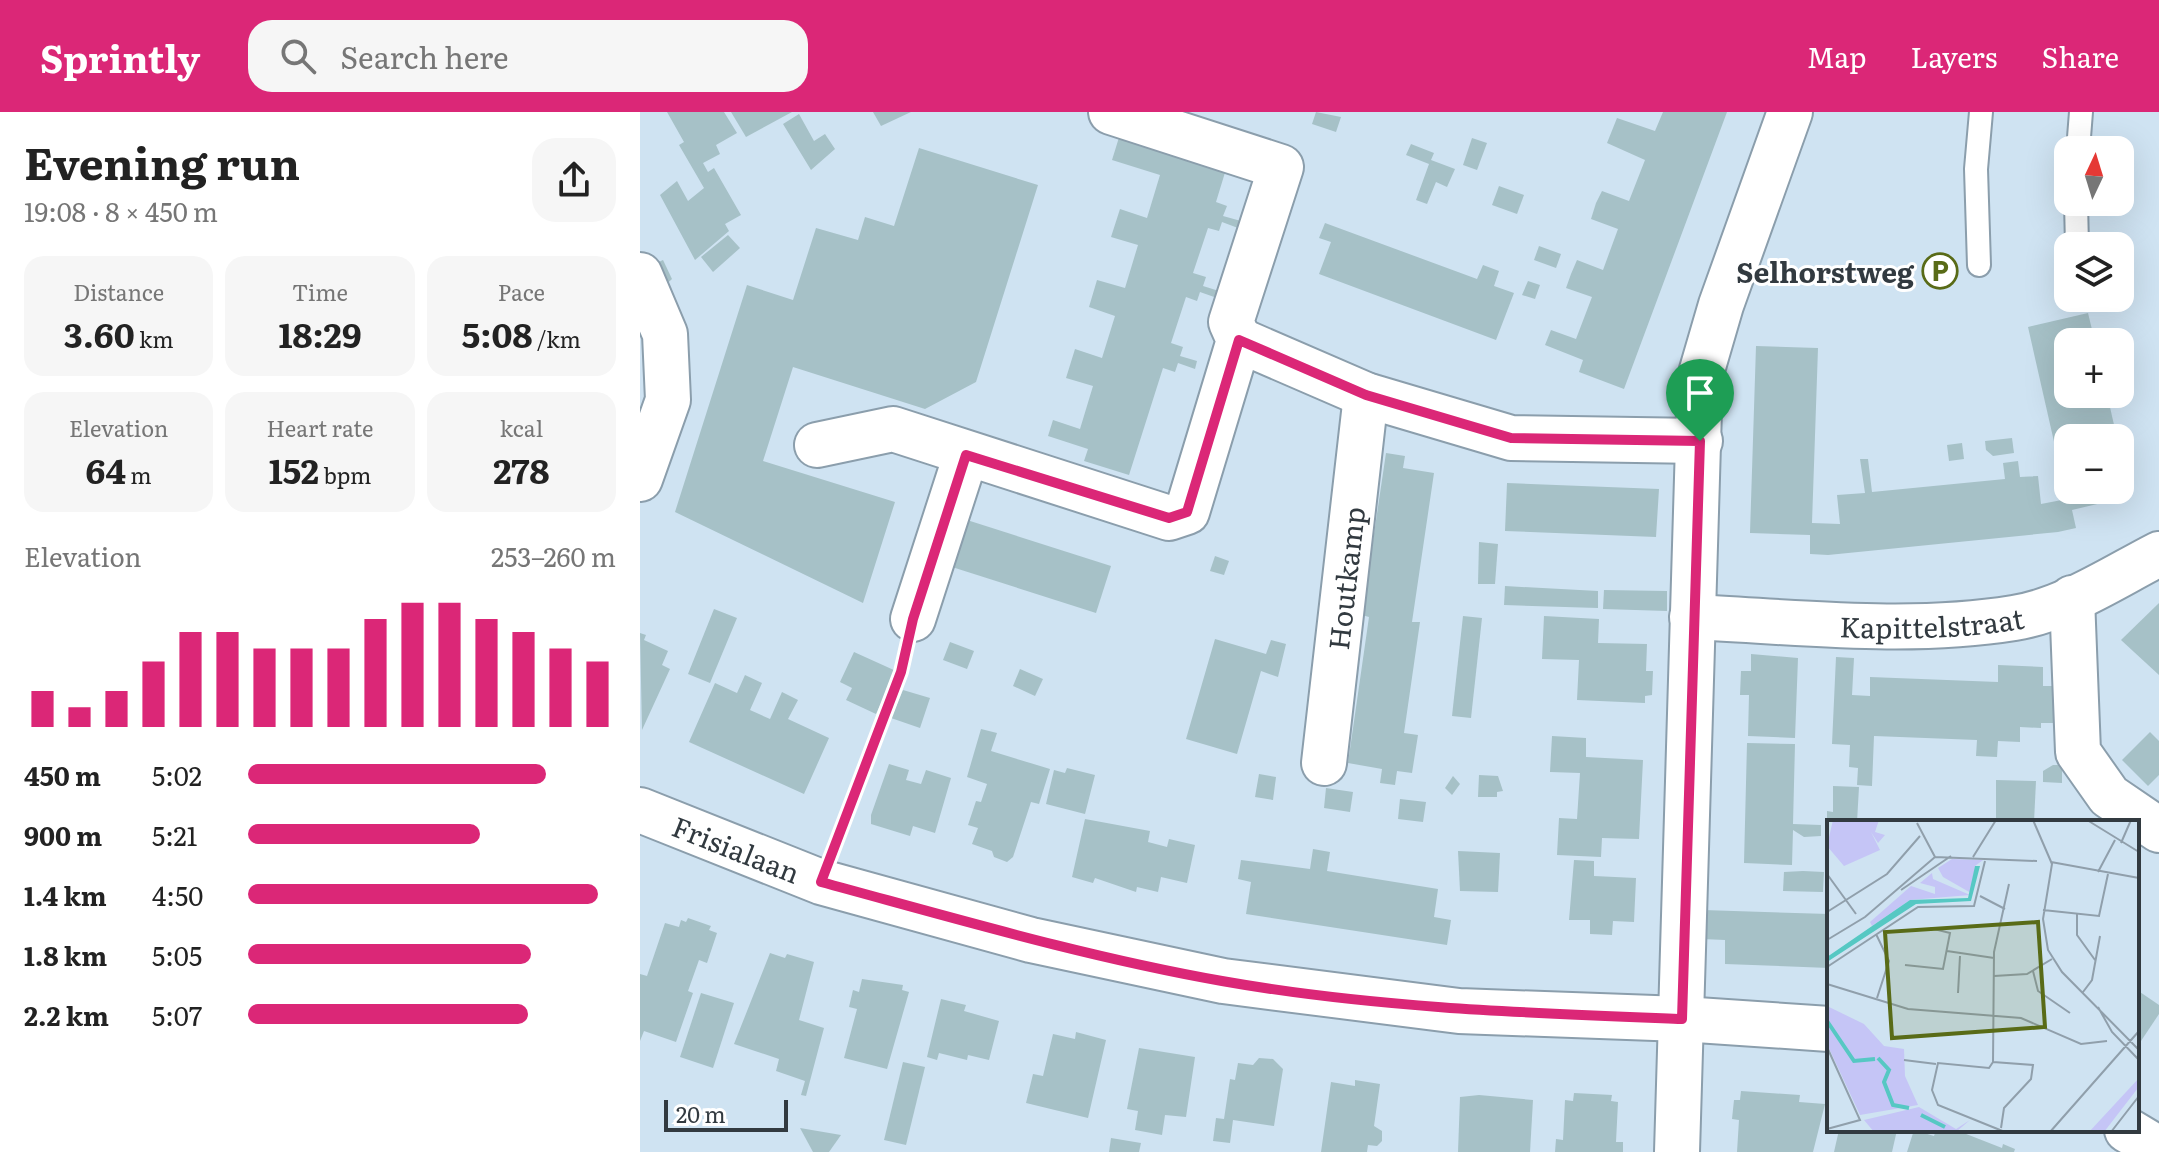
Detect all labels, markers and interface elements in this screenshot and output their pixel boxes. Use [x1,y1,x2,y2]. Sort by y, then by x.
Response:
search box [248,20,808,92]
text: Sprintly [40,28,200,85]
icon: search [276,34,320,78]
text: Search here [340,34,508,78]
text: Map [1807,35,1866,77]
text: Layers [1910,35,1997,77]
text: Share [2041,35,2119,77]
text: Evening run [24,128,300,194]
north arrow [2054,136,2134,216]
map controls [2054,136,2134,504]
button: share [532,138,616,222]
text: 19:08 · 8 × 450 m [24,191,218,230]
button: layers [2054,232,2134,312]
place label: Selhorstweg [1736,250,1915,292]
parking icon: Selhorstweg [1921,252,1959,290]
text: Distance [73,275,164,308]
text: Time [292,275,348,308]
text: Pace [498,275,545,308]
text: 3.60 [64,308,135,358]
text: 18:29 [279,308,361,358]
text: 5:08 [462,308,532,358]
text: km [135,322,174,355]
text: /km [532,322,581,355]
button: + [2054,328,2134,408]
pin [1666,359,1734,441]
icon: arrive [1678,371,1722,415]
text: Elevation [69,411,168,444]
text: Heart rate [267,411,373,444]
text: kcal [500,411,543,444]
button: − [2054,424,2134,504]
text: 64 [86,444,126,494]
text: 152 [269,444,319,494]
text: 278 [493,444,549,494]
text: m [126,458,152,491]
text: bpm [319,458,371,491]
street label: Houtkamp [1316,504,1374,652]
text: Elevation [24,536,142,575]
text: 253–260 m [491,536,616,575]
street label: Kapittelstraat [1839,596,2028,648]
text: 450 m [24,755,101,794]
text: 5:02 [152,755,202,794]
street label: Frisialaan [667,804,807,893]
text: 900 m [24,815,102,854]
text: 5:21 [152,815,197,854]
inset map [1827,820,2139,1132]
text: 1.4 km [24,875,107,914]
text: 4:50 [152,875,203,914]
text: 1.8 km [24,935,107,974]
text: 5:05 [152,935,202,974]
text: 2.2 km [24,995,109,1034]
text: 5:07 [152,995,202,1034]
scale bar [664,1096,788,1132]
text: 20 m [676,1097,726,1130]

